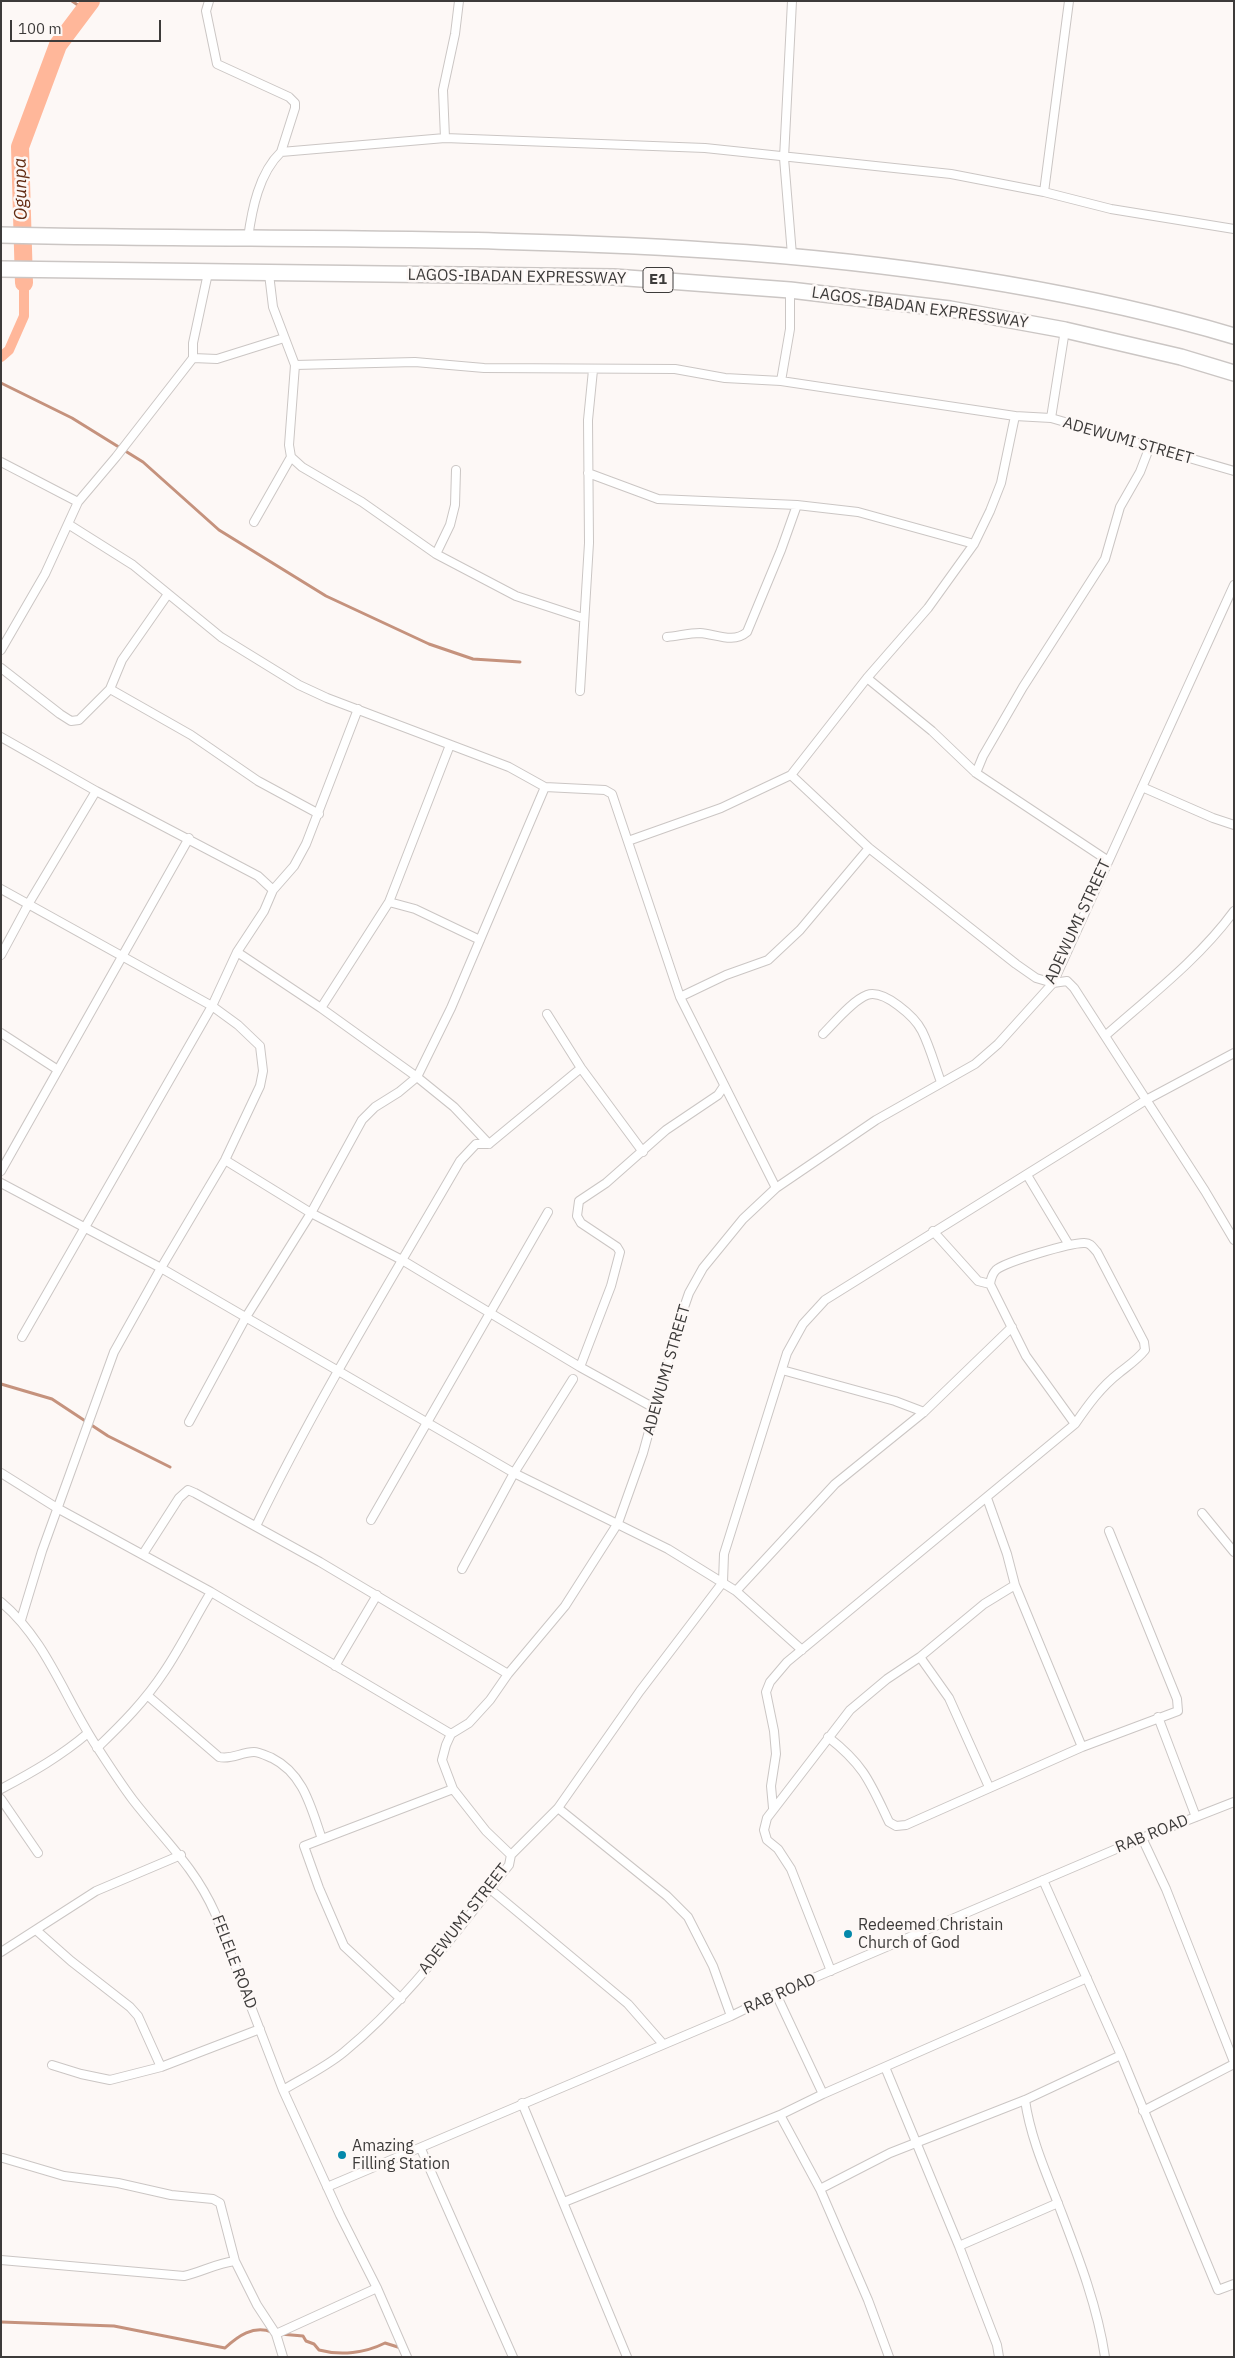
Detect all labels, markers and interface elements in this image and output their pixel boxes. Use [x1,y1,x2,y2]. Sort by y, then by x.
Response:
scale bar [12,10,164,42]
text: 100 m [18,19,62,38]
water label: Ogunpa [10,158,32,220]
street label: LAGOS-IBADAN EXPRESSWAY [407,265,627,289]
road number: E1 [643,268,673,292]
street label: LAGOS-IBADAN EXPRESSWAY [810,283,1030,333]
street label: ADEWUMI STREET [1061,413,1195,469]
street label: ADEWUMI STREET [1041,857,1115,987]
street label: ADEWUMI STREET [639,1303,695,1437]
street label: RAB ROAD [1113,1811,1191,1857]
street label: ADEWUMI STREET [415,1860,513,1978]
street label: FELELE ROAD [207,1912,261,2012]
place label: Redeemed Christain Church of God [858,1915,1003,1953]
marker: Redeemed Christain Church of God [842,1928,854,1940]
street label: RAB ROAD [741,1970,819,2018]
place label: Amazing Filling Station [352,2136,450,2174]
marker: Amazing Filling Station [336,2149,348,2161]

